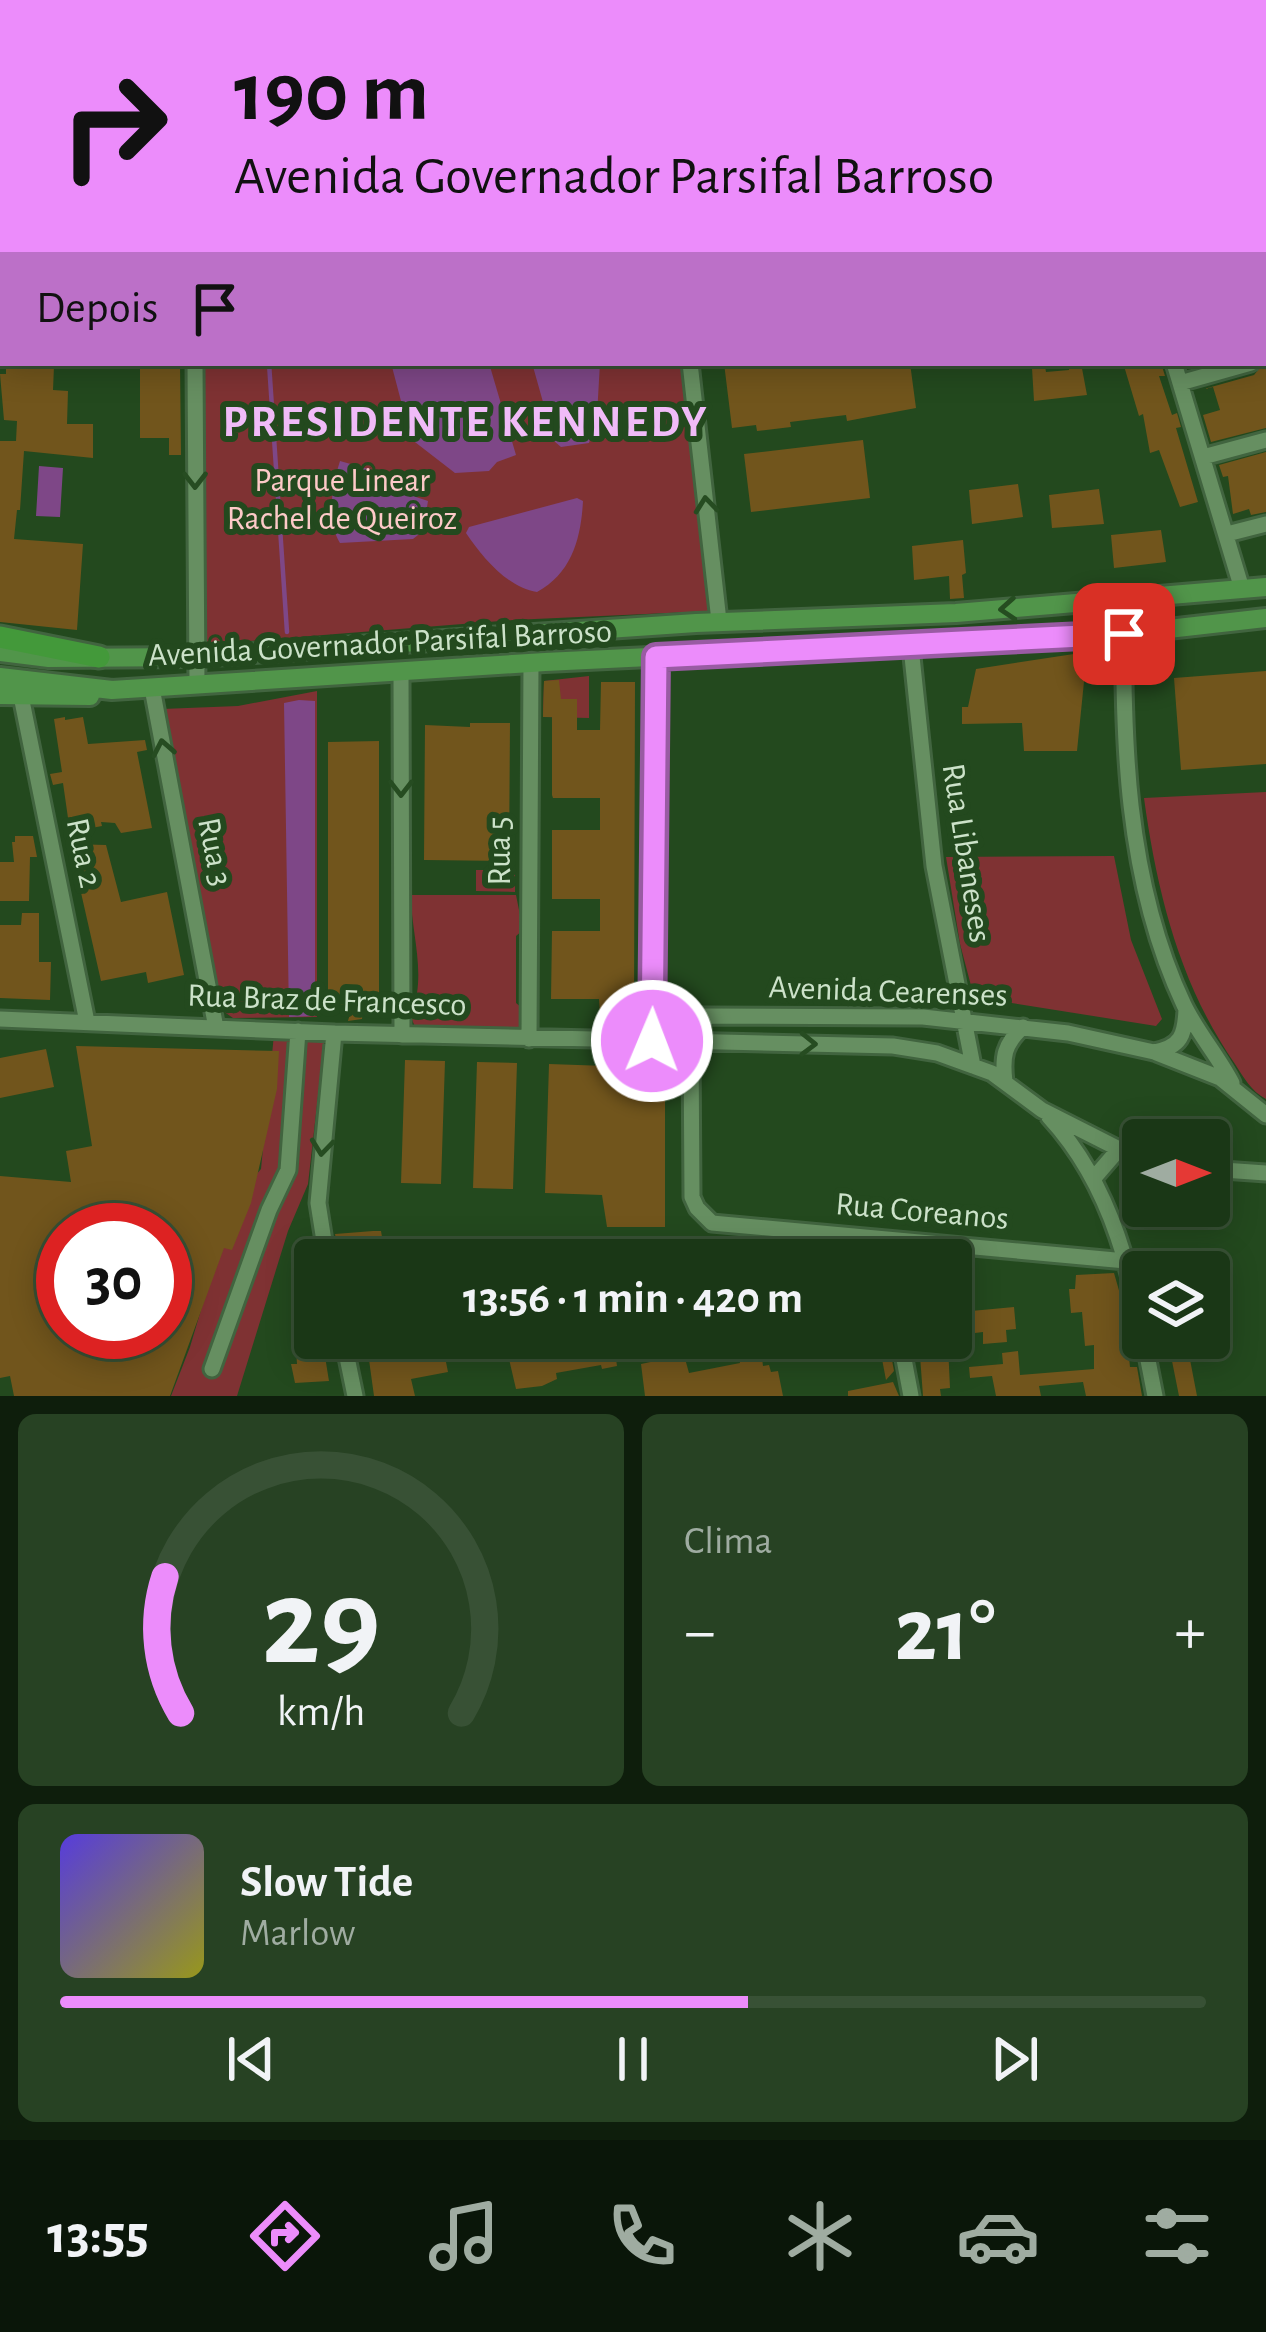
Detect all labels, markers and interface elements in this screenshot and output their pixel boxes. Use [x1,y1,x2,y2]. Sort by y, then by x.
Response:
icon: right [36,48,192,204]
text: 190 m [234,52,429,136]
text: Avenida Governador Parsifal Barroso [234,150,994,204]
icon: arrive [182,276,248,342]
text: Depois [36,286,158,331]
district label: PRESIDENTE KENNEDY [223,400,709,445]
park label: Parque Linear Rachel de Queiroz [227,465,457,536]
one-way arrow [182,472,208,490]
one-way arrow [694,495,719,514]
pin [1073,583,1175,685]
one-way arrow [998,596,1017,622]
icon: arrive [1091,601,1157,667]
street label: Avenida Governador Parsifal Barroso [147,615,613,673]
one-way arrow [151,738,177,758]
street label: Rua Libaneses [936,761,996,945]
one-way arrow [388,780,414,798]
street label: Rua 2 [60,815,106,891]
street label: Rua 3 [191,815,237,889]
street label: Rua 5 [484,817,517,885]
street label: Avenida Cearenses [768,971,1008,1013]
position arrow [589,978,715,1104]
street label: Rua Braz de Francesco [187,980,467,1022]
one-way arrow [799,1031,818,1057]
north arrow [1122,1119,1230,1227]
map controls [1122,1119,1230,1359]
one-way arrow [310,1137,336,1157]
street label: Rua Coreanos [834,1188,1010,1236]
speed limit sign: 30 [36,1203,192,1359]
button: layers [1122,1251,1230,1359]
text: 13:56 · 1 min · 420 m [463,1276,803,1321]
text: Clima [684,1522,773,1561]
text: 29 [261,1562,381,1687]
text: 21° [894,1587,996,1677]
text: − [684,1599,716,1665]
text: + [1174,1599,1206,1665]
text: km/h [277,1691,365,1734]
text: Slow Tide [240,1860,413,1905]
text: Marlow [240,1914,355,1953]
icon: previous [218,2026,284,2092]
icon: pause [600,2026,666,2092]
icon: next [982,2026,1048,2092]
icon: directions [243,2194,327,2278]
icon: music [422,2194,506,2278]
icon: phone [600,2194,684,2278]
icon: climate [778,2194,862,2278]
icon: car [956,2194,1040,2278]
icon: filters [1135,2194,1219,2278]
text: 13:55 [47,2209,149,2263]

